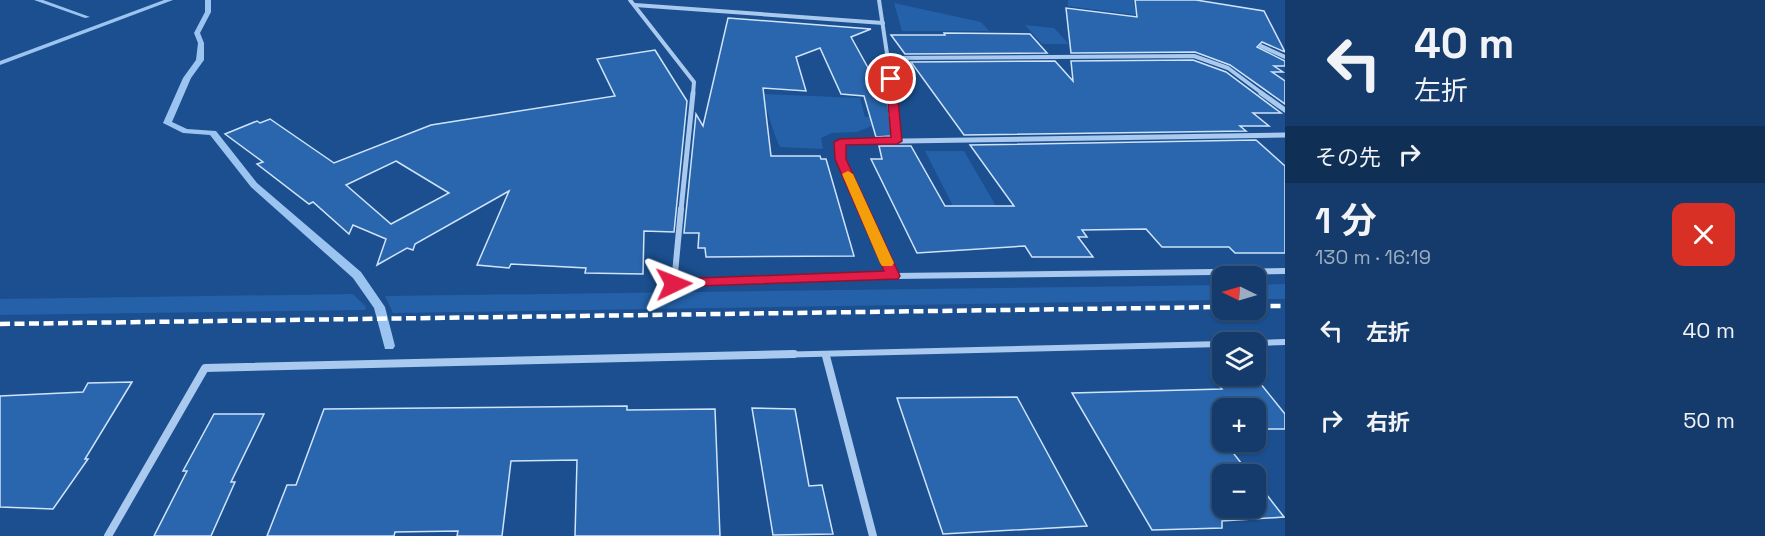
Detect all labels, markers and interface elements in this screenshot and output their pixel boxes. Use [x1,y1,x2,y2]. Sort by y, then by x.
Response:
text: 40 m [1414,17,1514,70]
icon: left [1315,24,1393,102]
pin [865,53,916,104]
icon: arrive [874,62,907,95]
text: 左折 [1414,73,1468,108]
icon: right [1393,138,1426,171]
text: その先 [1315,143,1381,171]
text: 1 分 [1315,198,1376,244]
button: close [1672,203,1735,266]
text: 130 m · 16:19 [1315,244,1431,270]
position arrow [642,252,706,316]
north arrow [1212,266,1266,320]
map controls [1212,266,1266,518]
icon: left [1315,314,1348,347]
text: 40 m [1683,316,1735,344]
text: 左折 [1366,318,1410,346]
button: layers [1212,332,1266,386]
button: + [1212,398,1266,452]
icon: right [1315,404,1348,437]
text: 50 m [1683,406,1735,434]
text: 右折 [1366,408,1410,436]
button: − [1212,464,1266,518]

